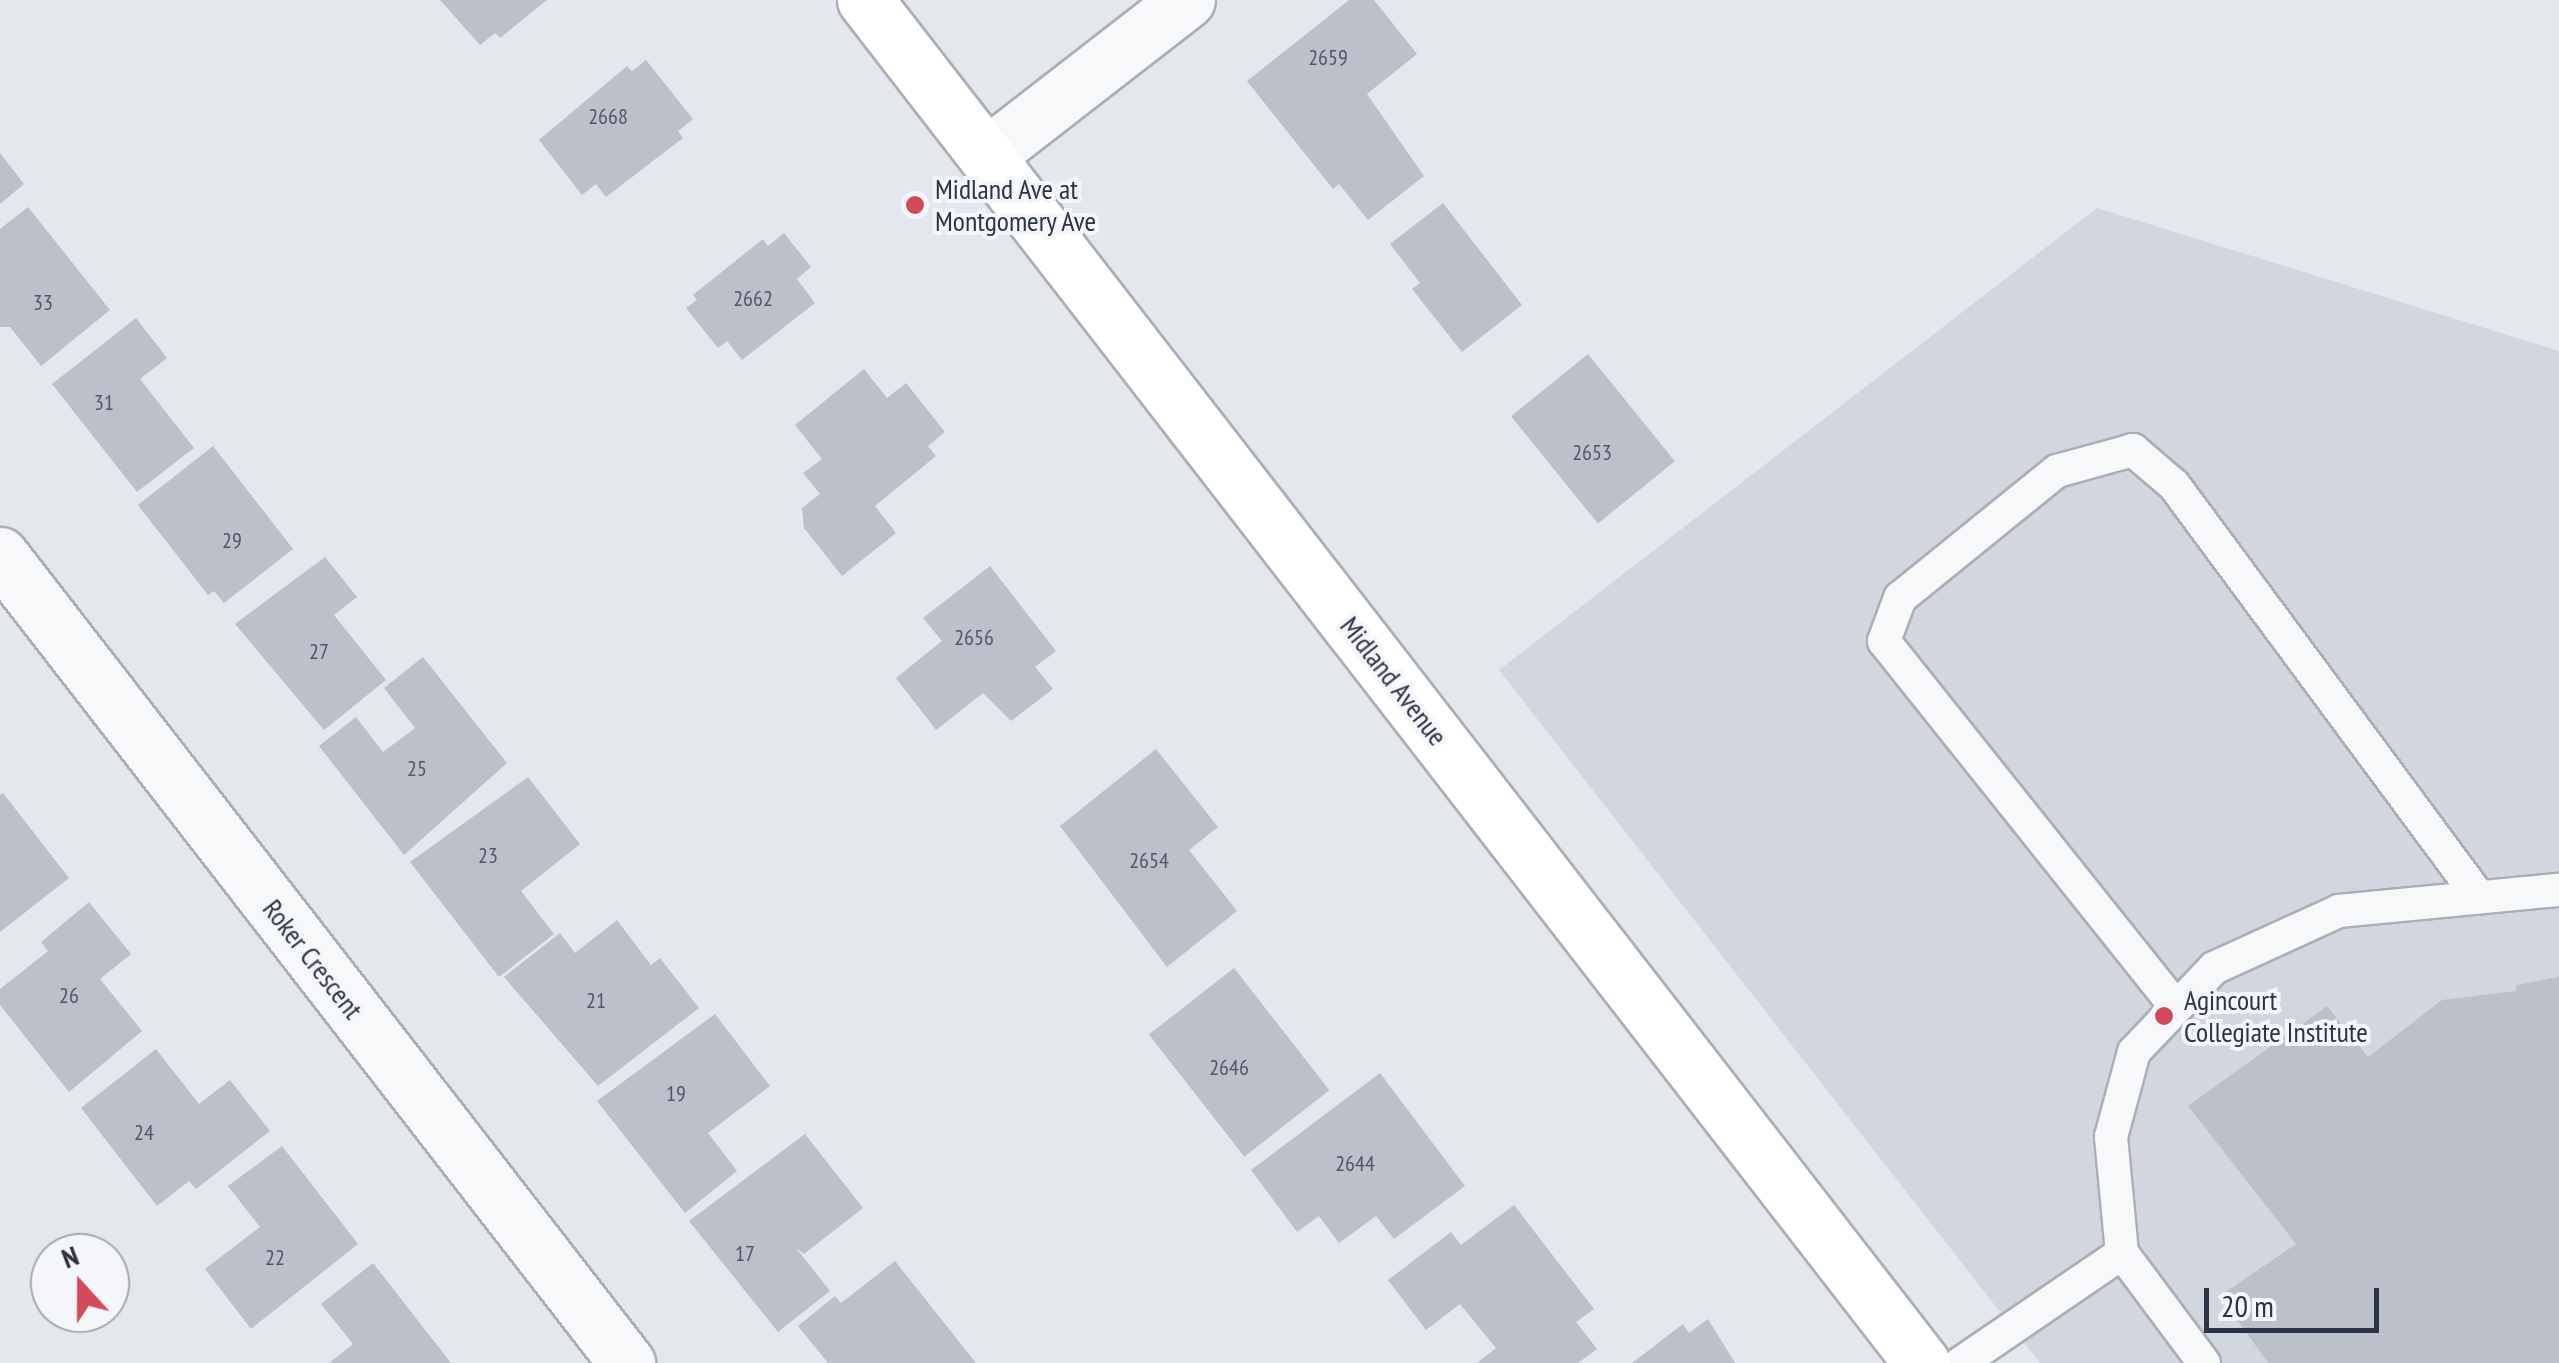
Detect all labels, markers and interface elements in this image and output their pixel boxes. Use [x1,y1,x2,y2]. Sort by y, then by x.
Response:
house number: 2659 [1308,45,1348,71]
house number: 2668 [588,104,628,130]
place label: Midland Ave at Montgomery Ave [935,172,1098,238]
marker: Midland Ave at Montgomery Ave [904,194,926,216]
house number: 2662 [733,286,773,312]
house number: 33 [33,290,53,316]
house number: 31 [94,390,114,416]
house number: 2653 [1572,440,1612,466]
house number: 29 [222,528,242,554]
street label: Midland Avenue [1333,610,1455,752]
house number: 2656 [954,625,994,651]
house number: 27 [309,639,329,665]
house number: 25 [407,756,427,782]
house number: 23 [478,843,498,869]
house number: 2654 [1129,848,1169,874]
street label: Roker Crescent [256,893,370,1025]
house number: 26 [59,983,79,1009]
place label: Agincourt Collegiate Institute [2184,983,2368,1049]
house number: 21 [586,988,606,1014]
marker: Agincourt Collegiate Institute [2153,1005,2175,1027]
house number: 2646 [1209,1055,1249,1081]
house number: 19 [666,1081,686,1107]
house number: 24 [134,1120,154,1146]
house number: 2644 [1335,1151,1375,1177]
north arrow [30,1233,130,1333]
text: N [56,1236,83,1276]
house number: 17 [735,1241,755,1267]
house number: 22 [265,1245,285,1271]
scale bar [2209,1268,2384,1330]
text: 20 m [2221,1286,2274,1325]

